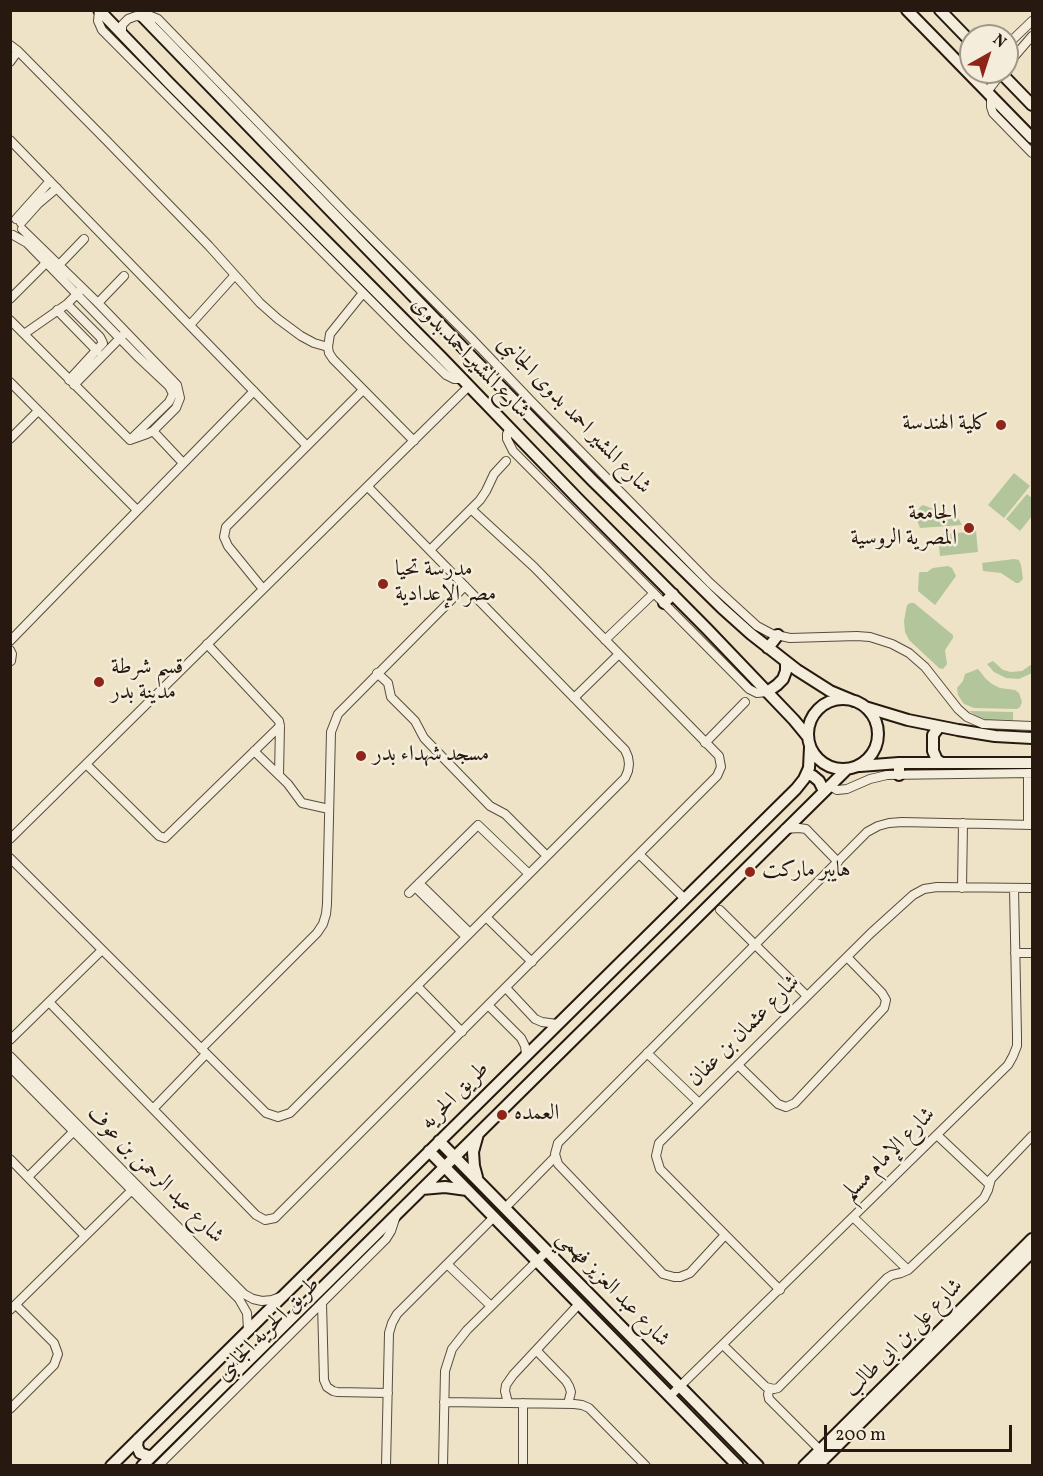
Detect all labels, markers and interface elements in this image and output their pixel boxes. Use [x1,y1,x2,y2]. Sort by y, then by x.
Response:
north arrow [959,24,1019,84]
text: N [988,29,1011,54]
street label: شارع المشير احمد بدوى [404,292,534,426]
street label: شارع المشير احمد بدوى الجانبى [491,331,655,501]
place label: كلية الهندسة [902,412,989,438]
marker: كلية الهندسة [994,418,1008,432]
place label: الجامعة المصرية الروسية [850,502,957,554]
marker: الجامعة المصرية الروسية [962,521,976,535]
place label: مدرسة تحيا مصر الإعدادية [395,558,496,610]
marker: مدرسة تحيا مصر الإعدادية [376,577,390,591]
place label: قسم شرطة مدينة بدر [111,656,183,708]
marker: قسم شرطة مدينة بدر [92,675,106,689]
place label: مسجد شهداء بدر [373,743,489,769]
marker: مسجد شهداء بدر [354,749,368,763]
place label: هايبر ماركت [762,859,851,885]
marker: هايبر ماركت [743,865,757,879]
street label: شارع عثمان بن عفان [683,970,807,1094]
street label: طريق الحريه [416,1057,496,1137]
street label: شارع عبد الرحمن بن عوف [80,1102,228,1250]
place label: العمده [514,1102,559,1128]
street label: شارع الإمام مسلم [838,1103,942,1207]
marker: العمده [495,1108,509,1122]
street label: شارع عبد العزيز فهمي [550,1226,674,1354]
street label: طريق الحريه الجانبى [211,1272,327,1388]
street label: شارع على بن ابى طالب [840,1274,970,1404]
scale bar [827,1413,1014,1451]
text: 200 m [835,1423,886,1448]

